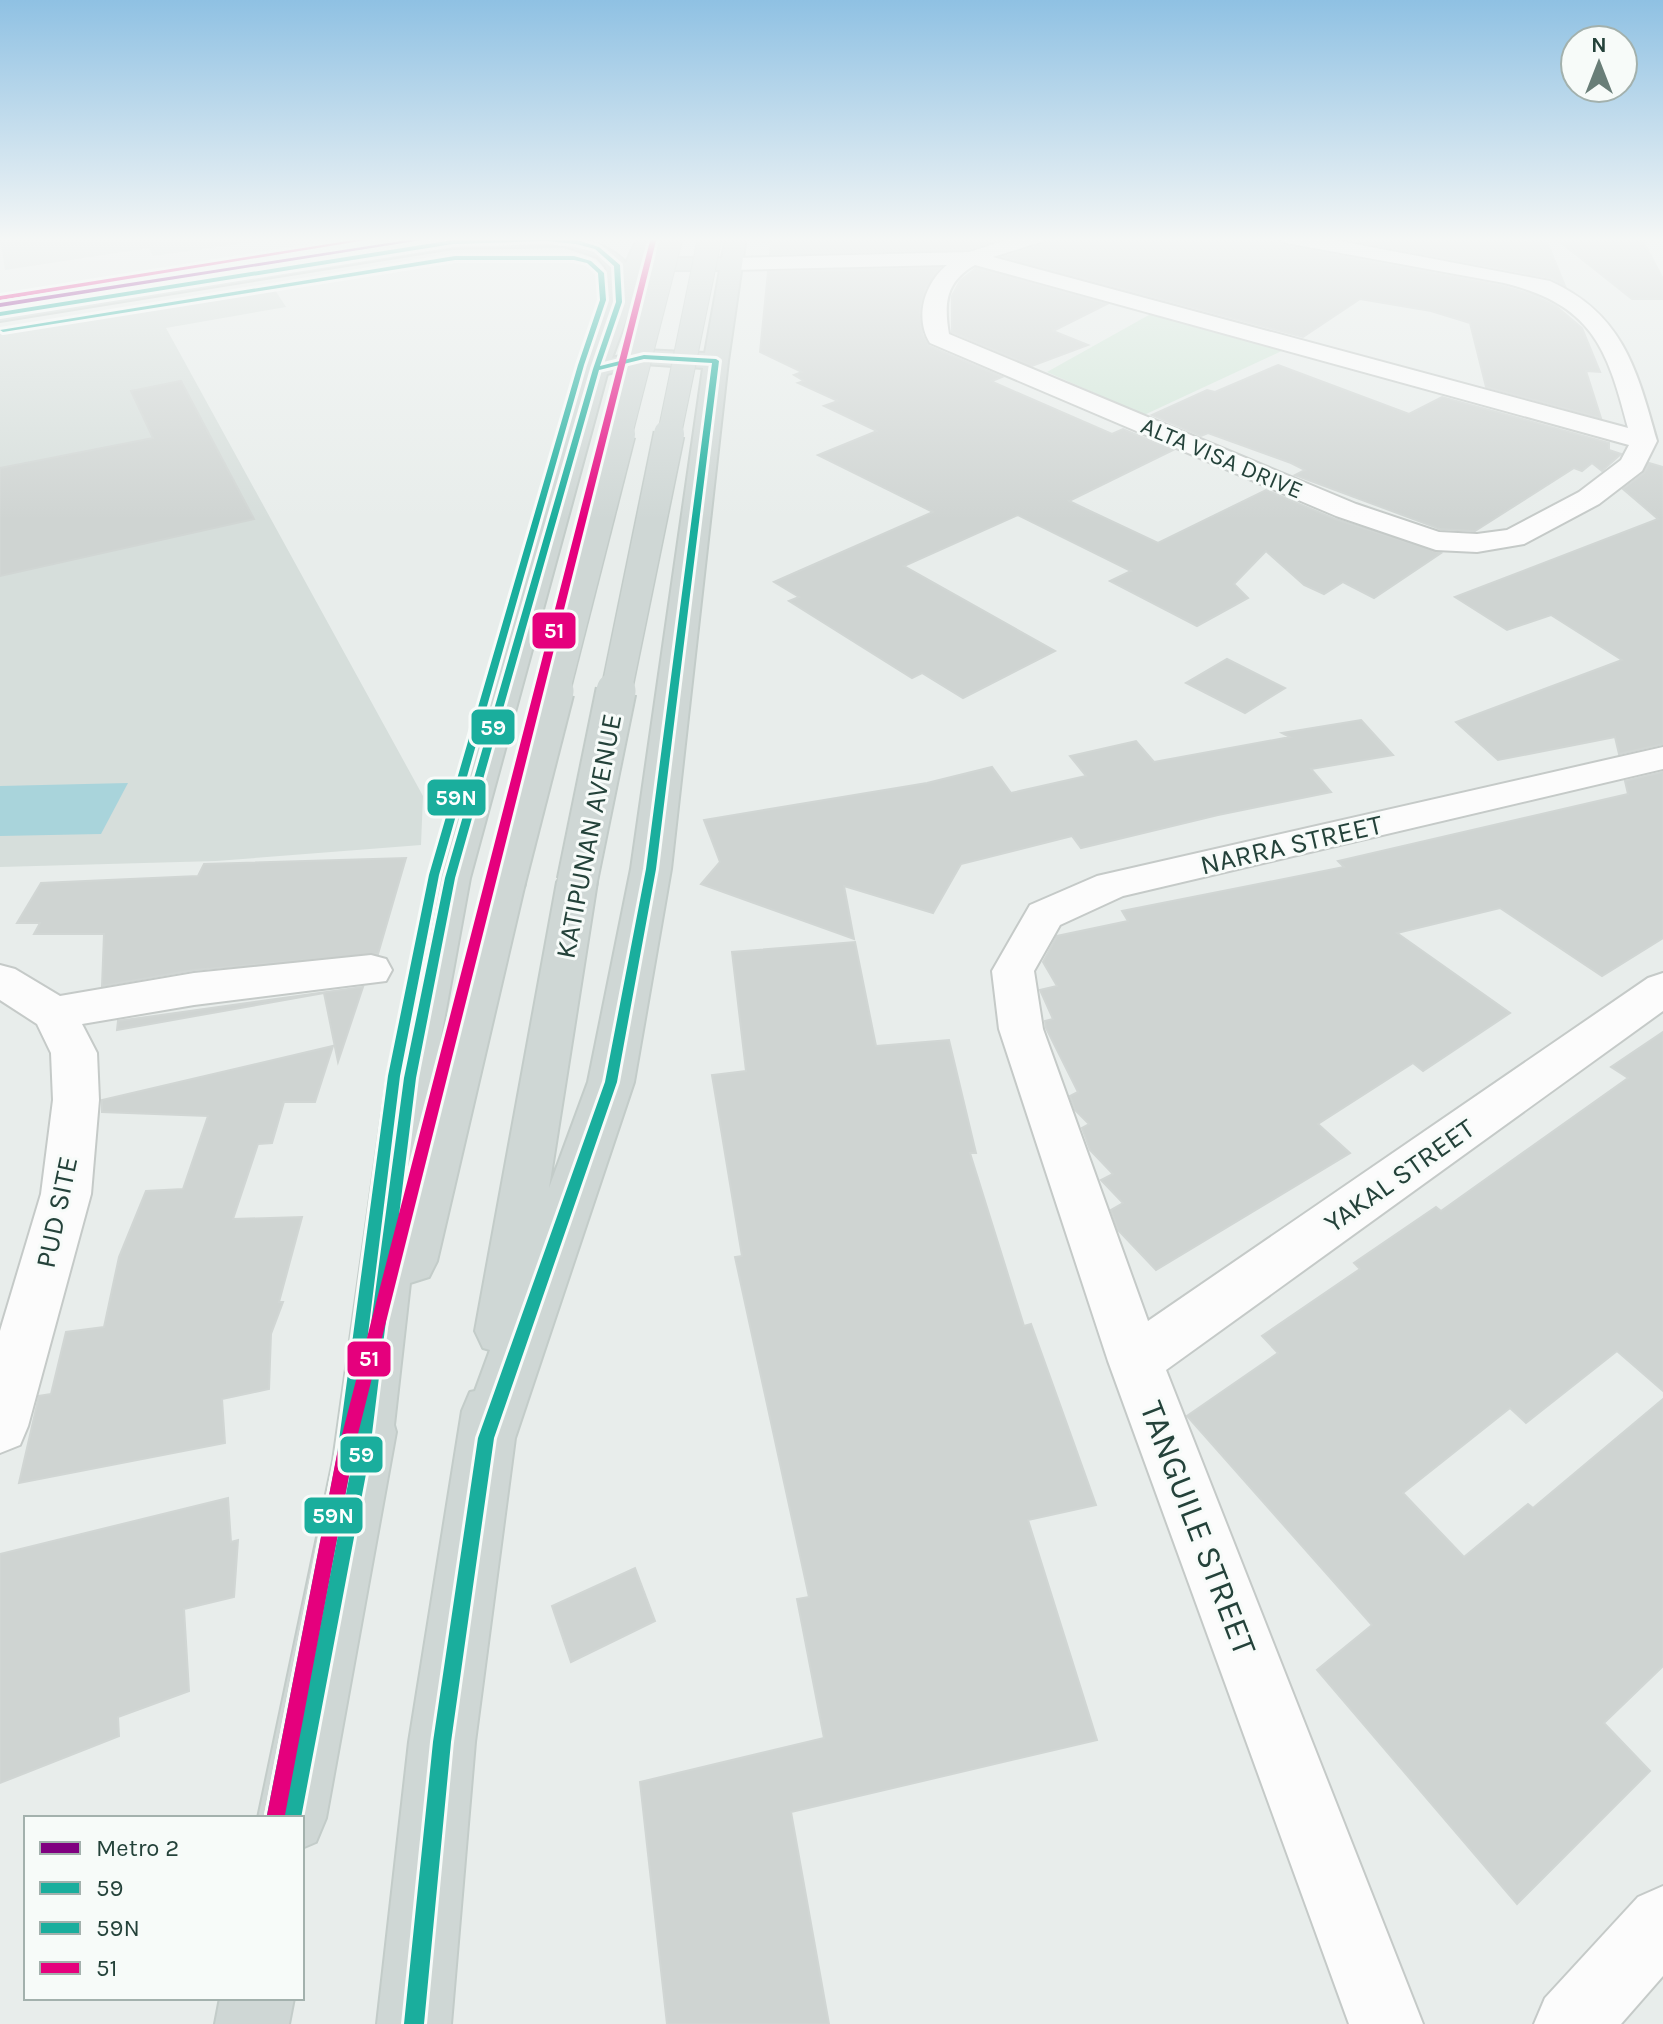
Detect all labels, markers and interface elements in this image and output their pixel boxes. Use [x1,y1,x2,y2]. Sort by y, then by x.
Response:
north arrow [1559,24,1639,104]
text: N [1591,32,1607,58]
street label: ALTA VISA DRIVE [1137,411,1307,505]
line badge: 51 [531,611,577,650]
text: 51 [544,618,564,644]
line badge: 59 [470,708,516,746]
street label: KATIPUNAN AVENUE [549,711,628,961]
text: 59 [480,715,506,741]
line badge: 59N [426,778,487,817]
text: 59N [435,785,477,811]
street label: NARRA STREET [1197,808,1385,881]
street label: YAKAL STREET [1318,1111,1481,1239]
street label: PUD SITE [29,1153,84,1271]
line badge: 51 [346,1340,392,1378]
text: 51 [359,1346,379,1372]
street label: TANGUILE STREET [1131,1396,1265,1661]
line badge: 59 [339,1435,384,1474]
text: 59 [348,1442,374,1468]
line badge: 59N [303,1496,364,1535]
text: 59N [312,1503,354,1529]
legend [24,1816,304,2000]
text: Metro 2 [96,1834,179,1862]
text: 59 [96,1874,123,1902]
text: 59N [96,1914,140,1942]
text: 51 [96,1954,117,1982]

